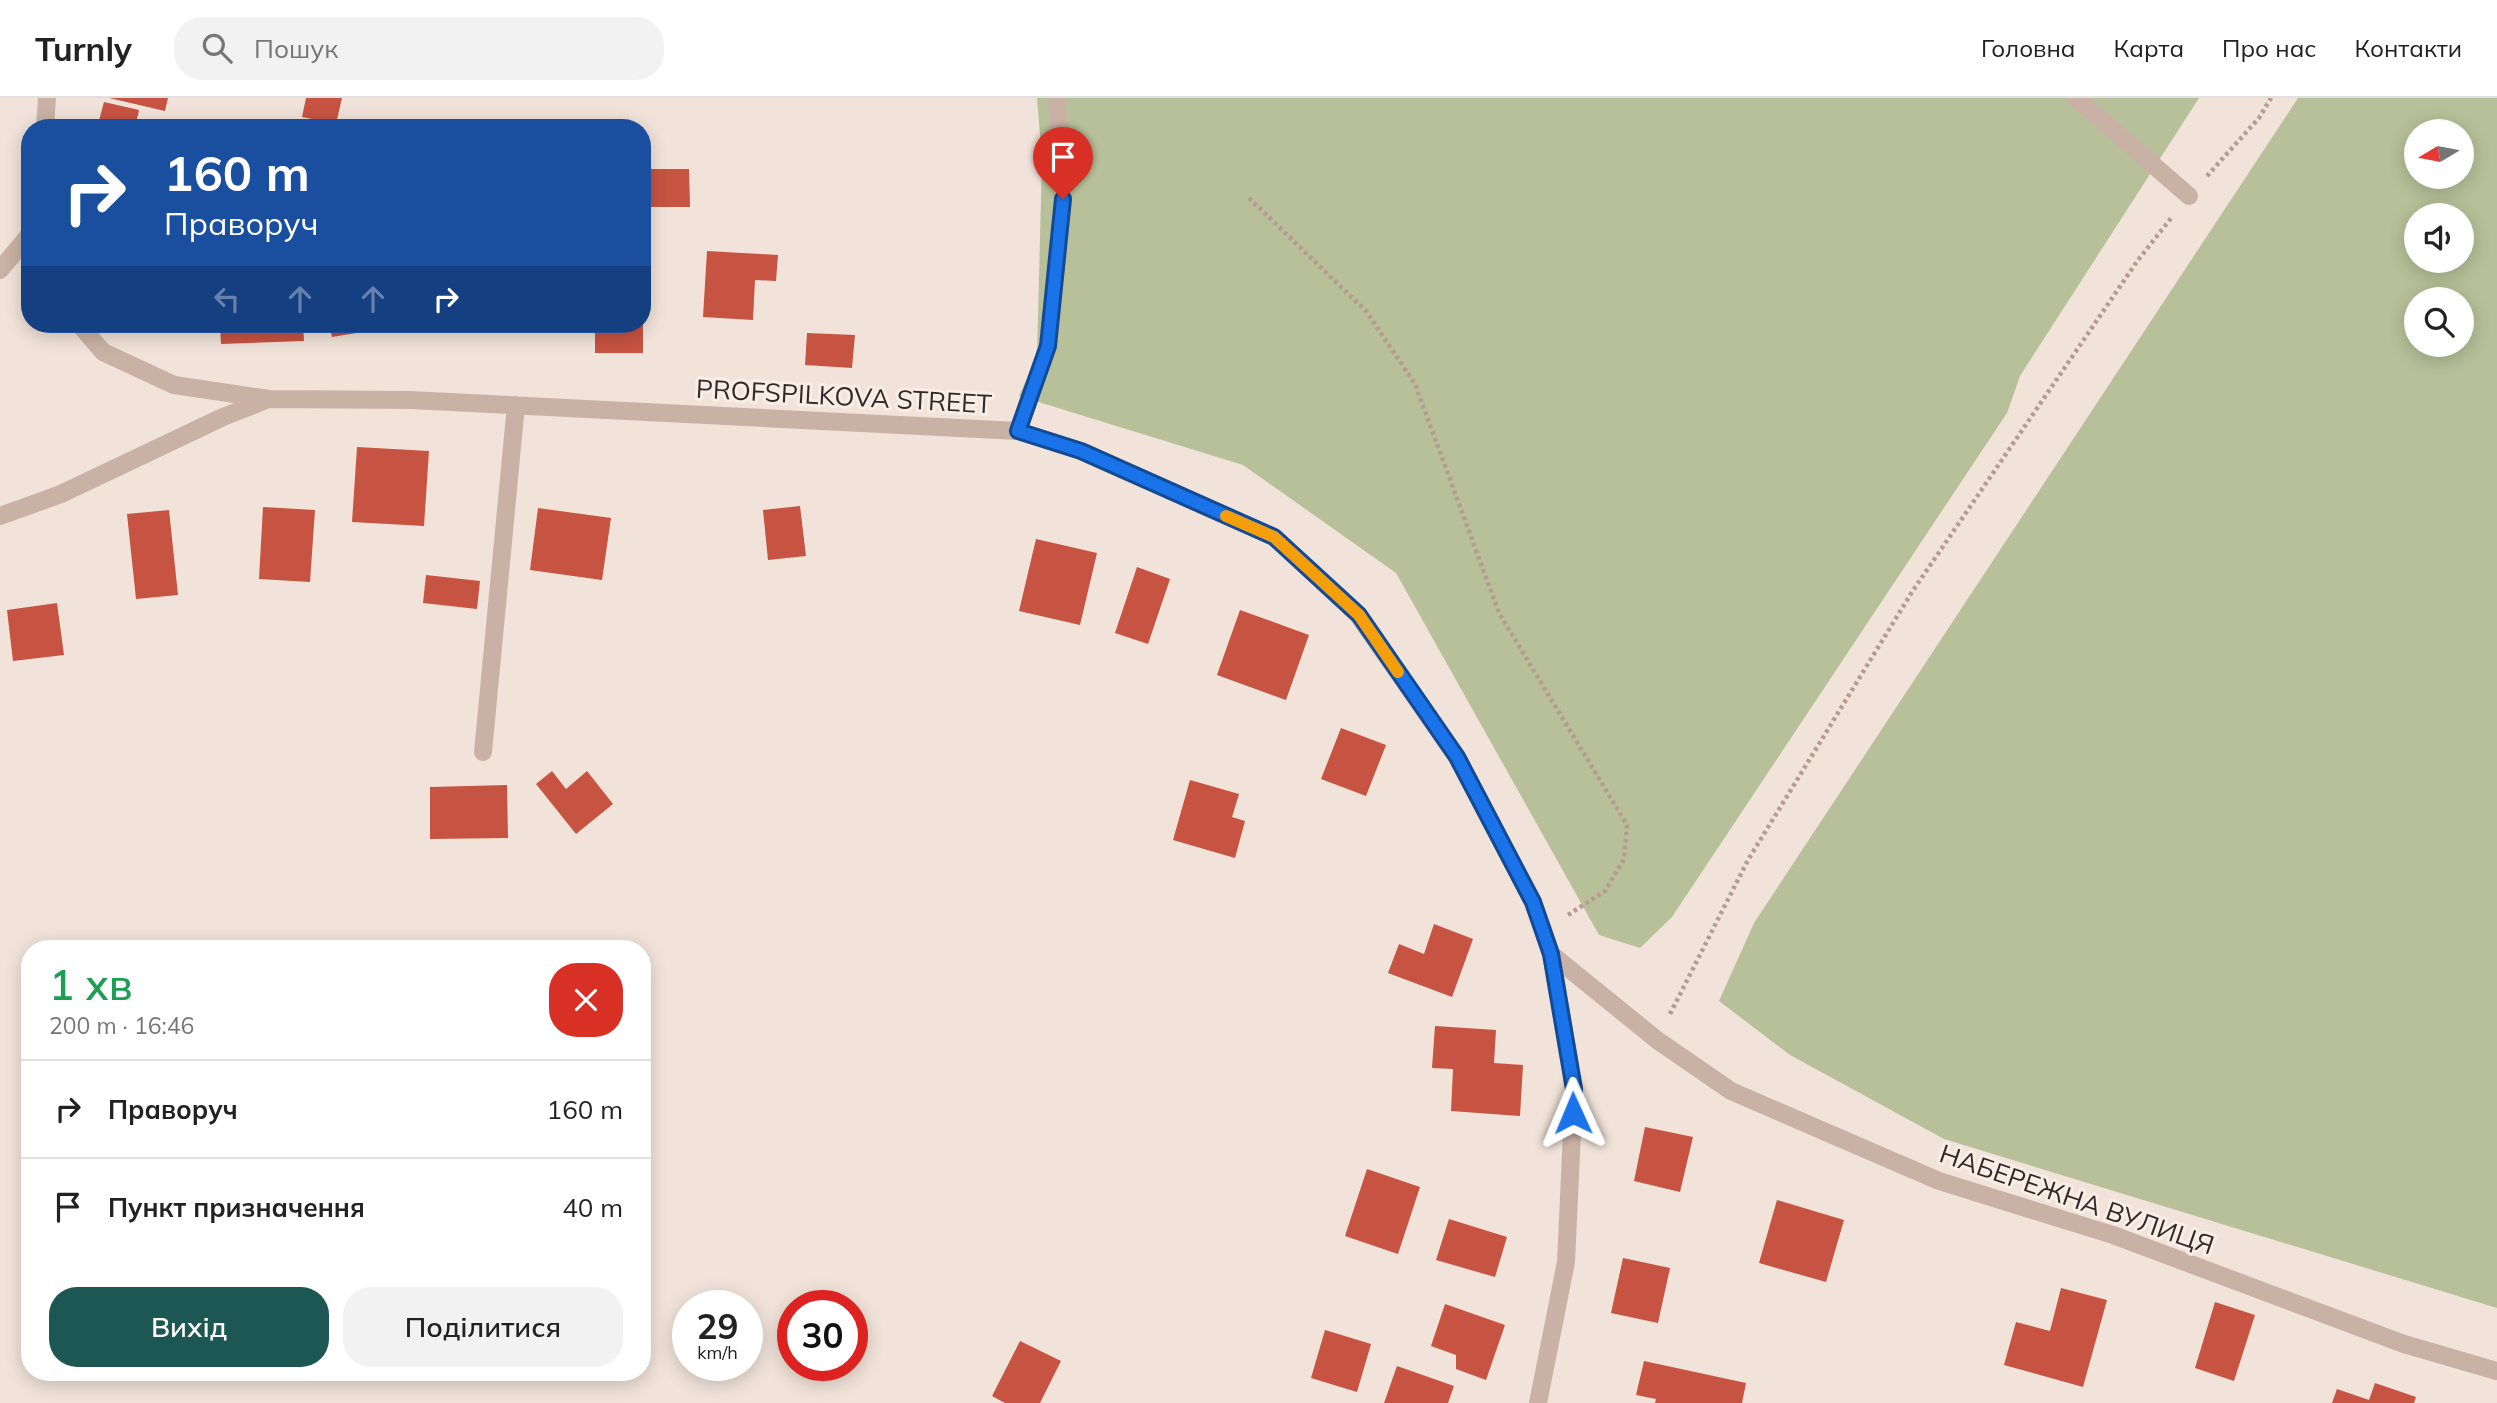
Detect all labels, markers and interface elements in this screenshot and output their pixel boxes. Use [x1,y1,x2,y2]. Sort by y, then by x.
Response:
search box [174,17,664,80]
text: Turnly [35,28,132,69]
icon: search [198,29,236,67]
text: Пошук [254,32,338,65]
text: Головна [1981,33,2075,63]
text: Карта [2113,33,2184,63]
text: Про нас [2222,33,2316,63]
text: Контакти [2354,33,2462,63]
north arrow [2404,119,2474,189]
map controls [2404,119,2474,357]
pin [1033,127,1093,199]
icon: arrive [1044,138,1082,176]
text: 160 m [164,142,310,203]
icon: right [49,147,140,238]
text: Праворуч [164,203,319,243]
button: sound [2404,203,2474,273]
icon: left [208,280,246,318]
icon: ahead [281,280,319,318]
icon: ahead [354,280,392,318]
icon: right [427,280,465,318]
button: search [2404,287,2474,357]
street label: PROFSPILKOVA STREET [695,372,993,420]
text: 1 хв [49,958,133,1011]
button: close [549,963,623,1037]
text: 200 m · 16:46 [49,1011,194,1040]
position arrow [1536,1076,1610,1150]
icon: right [49,1090,87,1128]
text: Праворуч [108,1093,238,1126]
text: 160 m [547,1093,623,1126]
street label: НАБЕРЕЖНА ВУЛИЦЯ [1935,1137,2219,1261]
icon: arrive [49,1188,87,1226]
text: Пункт призначення [108,1191,365,1224]
text: 40 m [562,1191,623,1224]
button: Вихід [49,1287,329,1367]
button: Поділитися [343,1287,623,1367]
speed limit sign: 30 [777,1290,868,1381]
text: 29 [696,1304,739,1348]
text: km/h [697,1341,738,1364]

